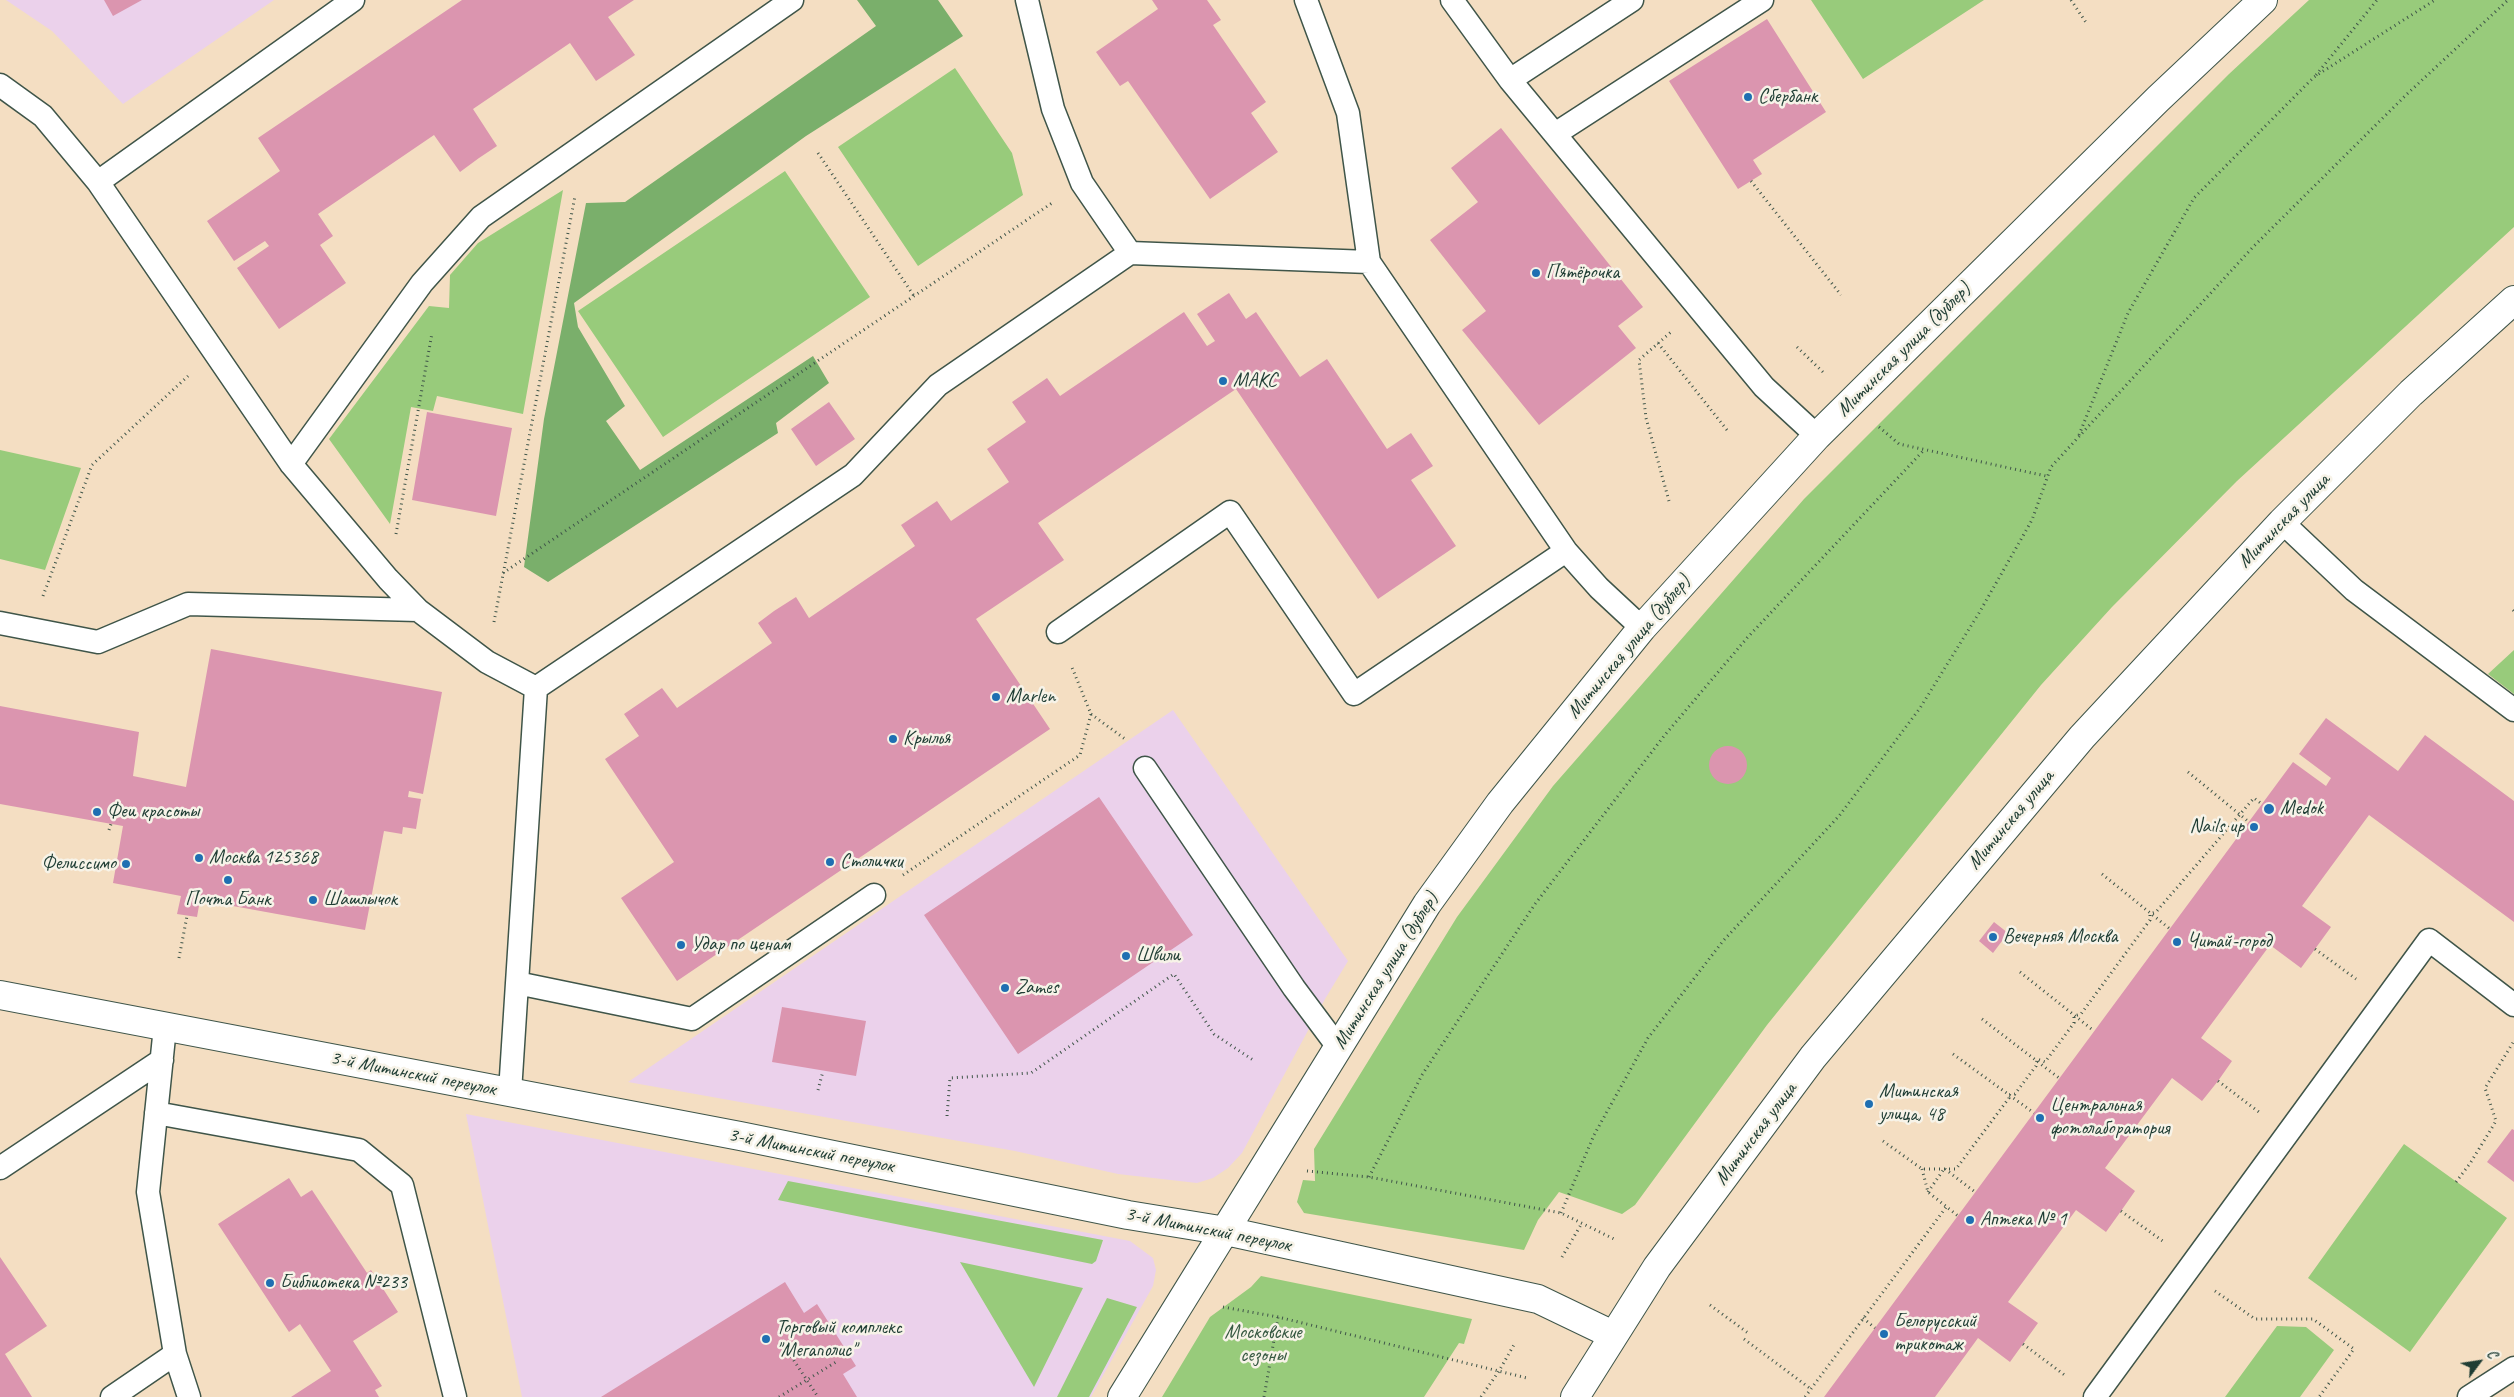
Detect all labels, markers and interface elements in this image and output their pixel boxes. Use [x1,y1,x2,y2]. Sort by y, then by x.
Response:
place label: Сбербанк [1758,85,1817,109]
marker: Сбербанк [1742,91,1754,103]
place label: Пятёрочка [1546,261,1619,285]
marker: Пятёрочка [1530,267,1542,279]
street label: Митинская улица (дублер) [1832,278,1976,422]
place label: МАКС [1233,369,1277,393]
marker: МАКС [1217,375,1229,387]
street label: Митинская улица [2233,469,2335,573]
street label: Митинская улица (дублер) [1562,570,1696,724]
place label: Marlen [1006,685,1055,709]
marker: Marlen [990,691,1002,703]
place label: Крылья [903,727,950,751]
marker: Крылья [887,733,899,745]
street label: Митинская улица [1963,765,2059,875]
place label: Medok [2280,797,2323,821]
place label: Феи красоты [107,800,199,824]
marker: Medok [2262,802,2276,816]
marker: Феи красоты [91,806,103,818]
place label: Nails up [2190,815,2244,839]
marker: Nails up [2248,821,2260,833]
place label: Москва 125368 [209,846,318,870]
place label: Столички [840,850,903,874]
place label: Фелиссимо [42,852,116,876]
marker: Москва 125368 [193,852,205,864]
marker: Столички [824,856,836,868]
marker: Фелиссимо [120,858,132,870]
marker: Почта Банк [222,874,234,886]
place label: Почта Банк [185,888,271,912]
place label: Шашлычок [323,888,397,912]
street label: Митинская улица (дублер) [1328,888,1444,1054]
marker: Шашлычок [307,894,319,906]
place label: Вечерняя Москва [2003,925,2118,949]
place label: Читай-город [2187,930,2271,954]
marker: Вечерняя Москва [1987,931,1999,943]
place label: Удар по ценам [691,933,790,957]
marker: Читай-город [2171,936,2183,948]
marker: Удар по ценам [675,939,687,951]
place label: Швили [1136,944,1180,968]
marker: Швили [1120,950,1132,962]
place label: Zames [1015,976,1058,1000]
marker: Zames [999,982,1011,994]
street label: 3-й Митинский переулок [328,1046,498,1102]
street label: Митинская улица [1710,1078,1802,1190]
place label: Митинская улица, 48 [1879,1080,1958,1127]
place label: Центральная фотолаборатория [2050,1094,2169,1141]
marker: Митинская улица, 48 [1863,1098,1875,1110]
marker: Центральная фотолаборатория [2034,1112,2046,1124]
street label: 3-й Митинский переулок [726,1123,896,1179]
street label: 3-й Митинский переулок [1123,1202,1293,1258]
place label: Аптека № 1 [1980,1208,2067,1232]
marker: Аптека № 1 [1964,1214,1976,1226]
place label: Библиотека №233 [280,1271,407,1295]
marker: Библиотека №233 [264,1277,276,1289]
place label: Белорусский трикотаж [1894,1310,1976,1357]
place label: Торговый комплекс "Мегаполис" [776,1316,902,1363]
park label: Московские сезоны [1224,1321,1302,1368]
marker: Белорусский трикотаж [1878,1328,1890,1340]
marker: Торговый комплекс "Мегаполис" [760,1333,772,1345]
north arrow [2454,1337,2504,1387]
text: С [2483,1347,2501,1361]

